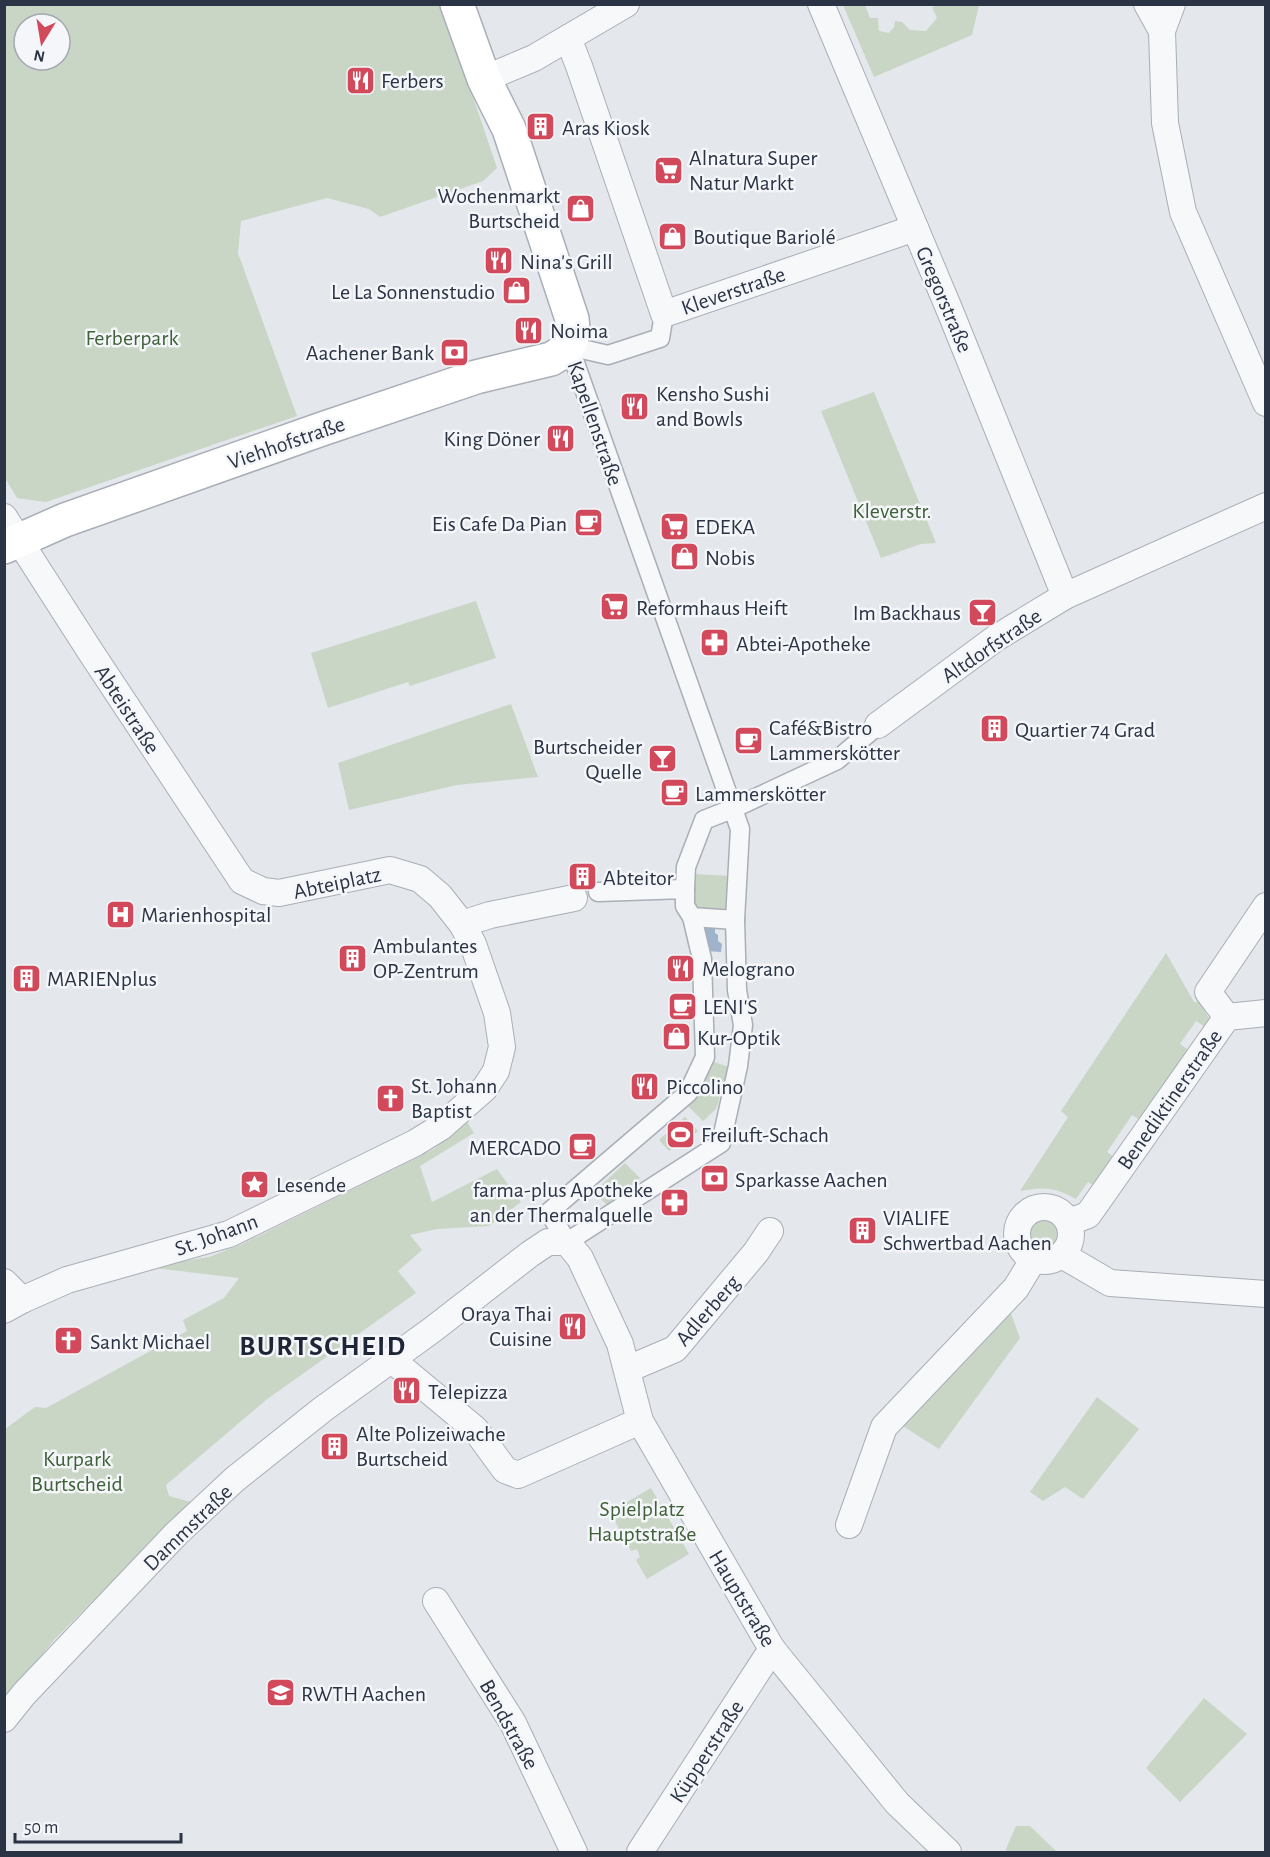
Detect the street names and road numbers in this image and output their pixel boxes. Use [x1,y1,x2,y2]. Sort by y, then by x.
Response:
street label: Gregorstraße [912,243,976,356]
street label: Kleverstraße [678,263,788,319]
street label: Kapellenstraße [563,358,627,488]
street label: Viehhofstraße [225,413,348,473]
street label: Altdorfstraße [938,605,1045,687]
street label: Abteistraße [90,661,164,758]
street label: Abteiplatz [291,863,383,903]
street label: Benediktinerstraße [1113,1025,1226,1174]
street label: St. Johann [172,1210,261,1260]
street label: Adlerberg [671,1271,744,1350]
street label: Dammstraße [139,1480,236,1575]
street label: Hauptstraße [705,1546,780,1651]
street label: Bendstraße [475,1676,543,1773]
street label: Küpperstraße [666,1696,748,1807]

